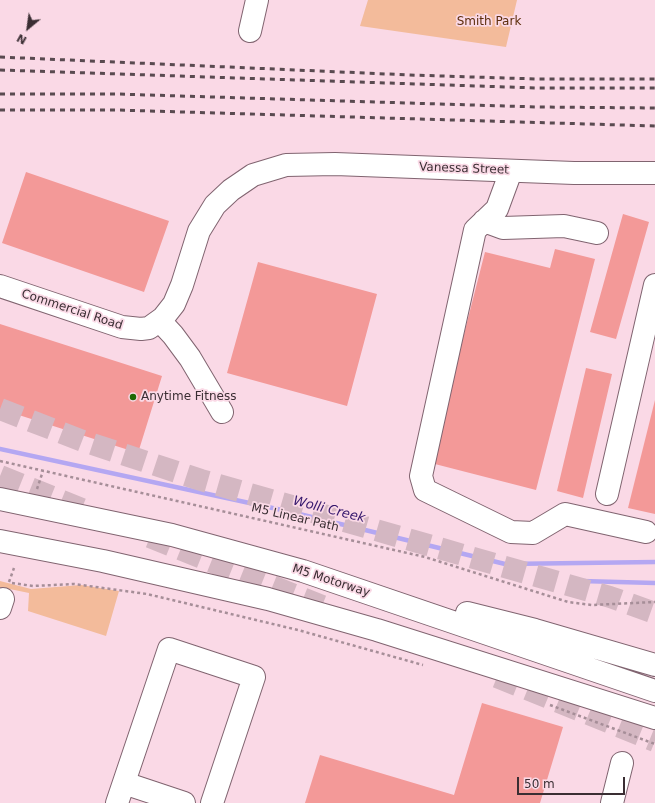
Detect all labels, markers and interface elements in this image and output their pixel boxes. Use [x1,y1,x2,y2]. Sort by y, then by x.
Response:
north arrow [8,8,48,48]
park label: Smith Park [457,15,521,29]
text: N [15,31,29,47]
street label: Vanessa Street [419,160,509,178]
street label: Commercial Road [20,287,124,333]
place label: Anytime Fitness [141,390,236,404]
marker: Anytime Fitness [128,392,138,402]
water label: Wolli Creek [291,494,367,526]
street label: M5 Linear Path [250,501,340,535]
street label: M5 Motorway [290,562,372,600]
scale bar [519,769,627,795]
text: 50 m [524,777,555,791]

